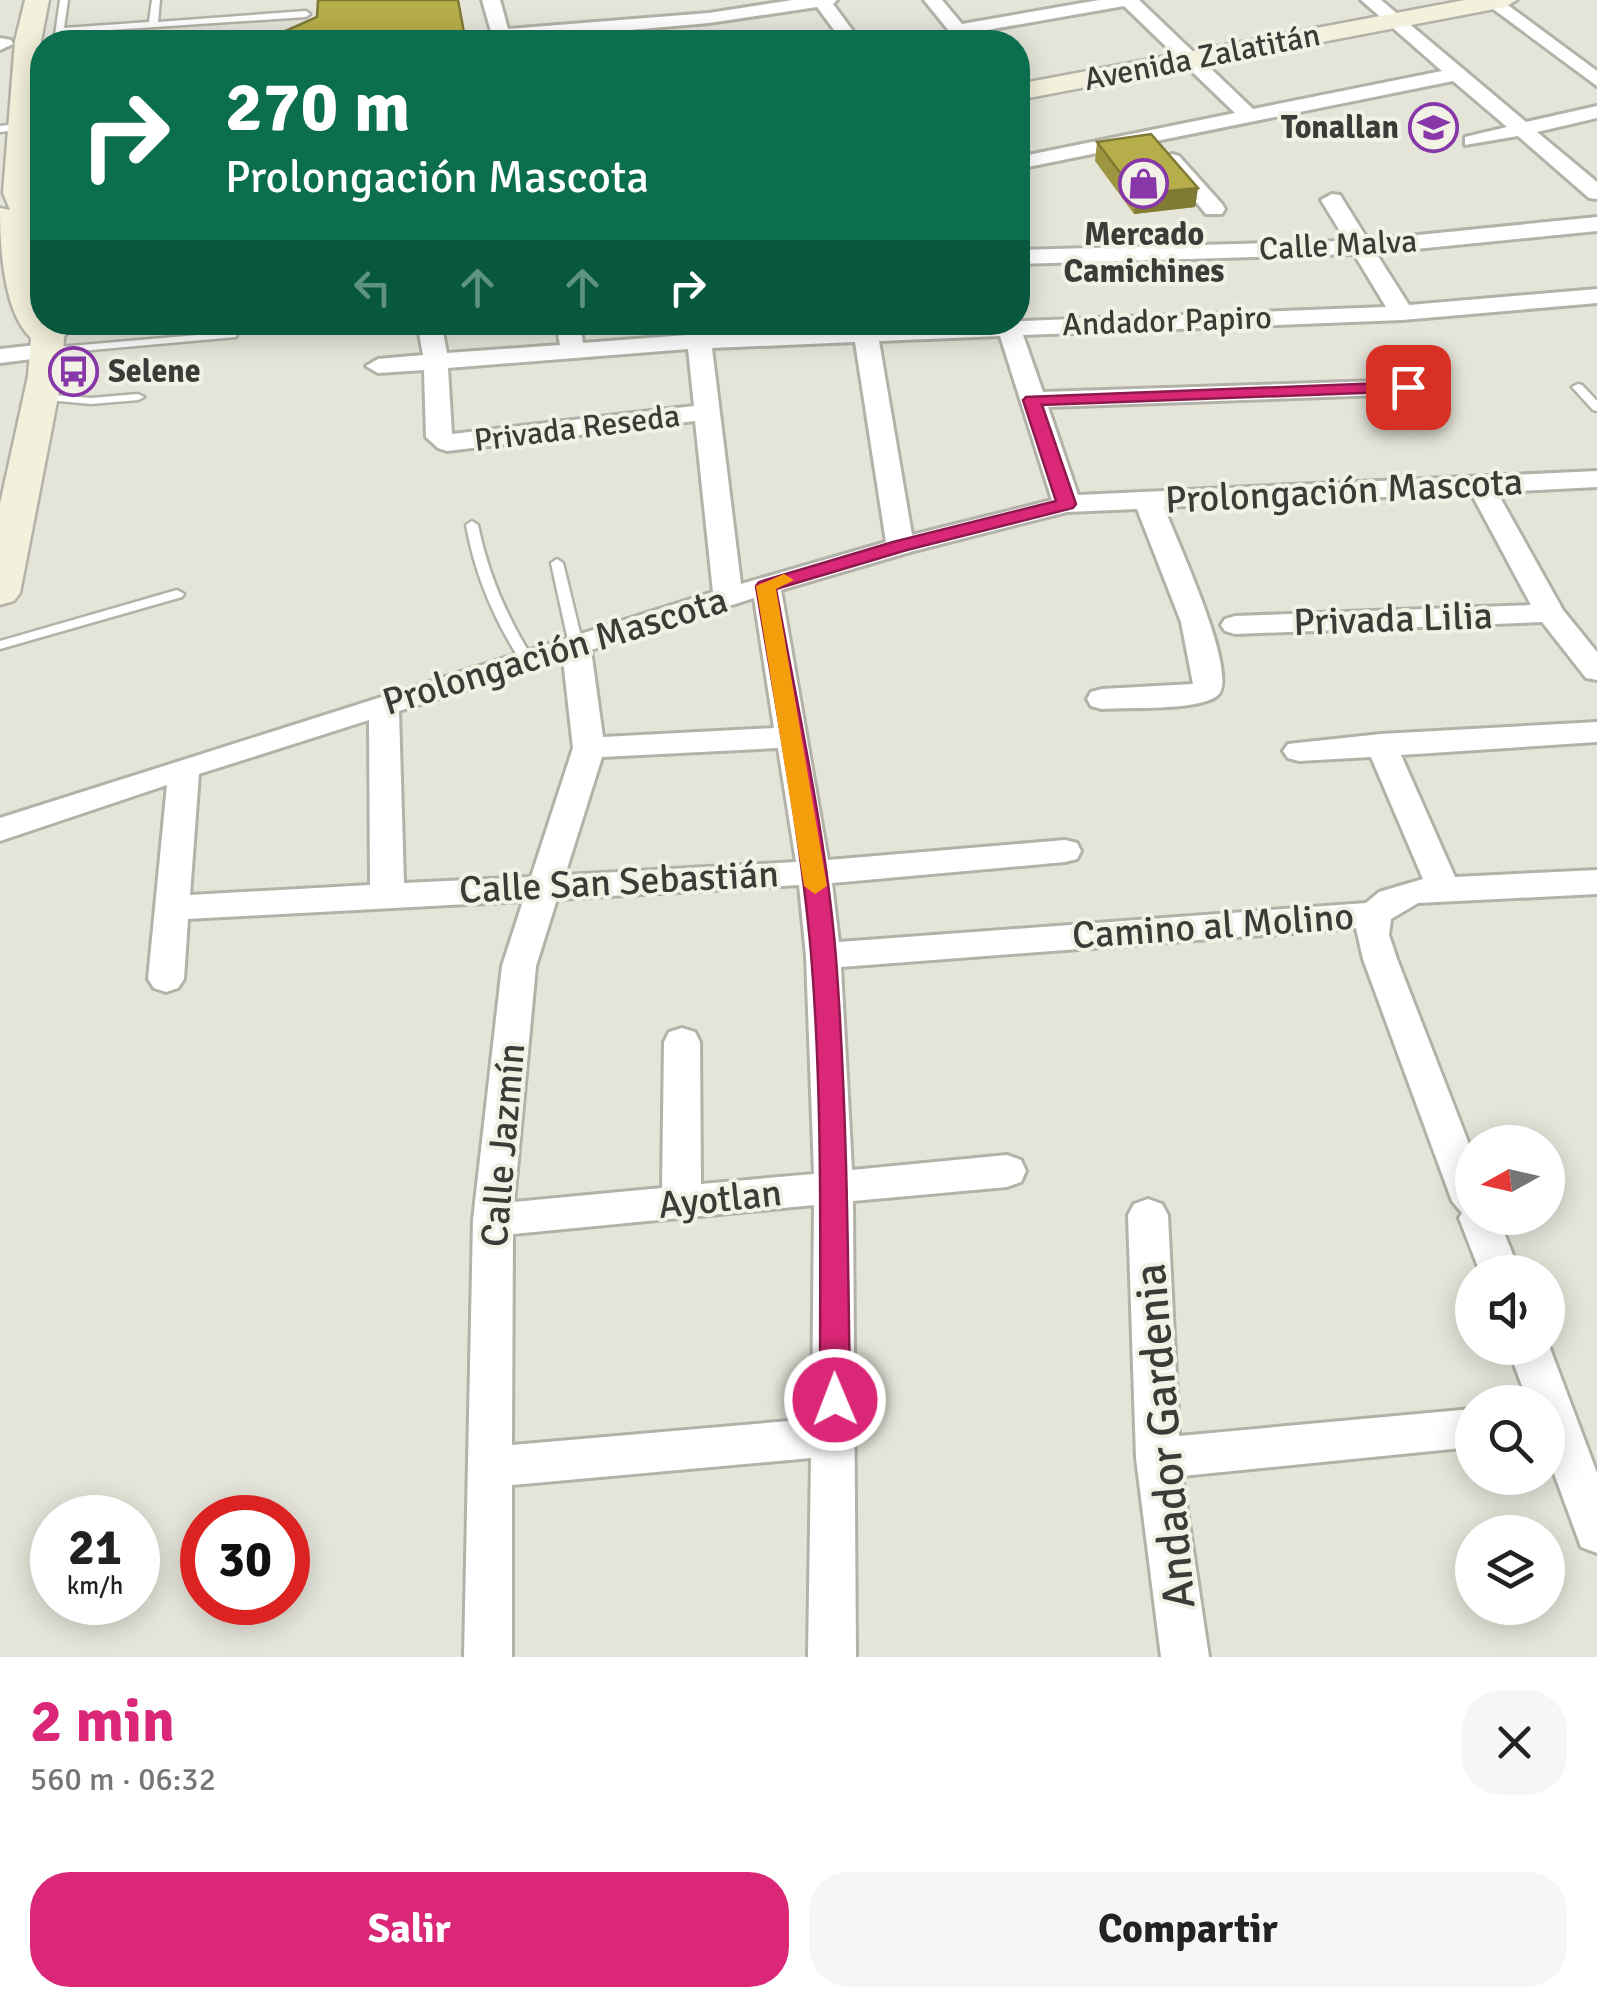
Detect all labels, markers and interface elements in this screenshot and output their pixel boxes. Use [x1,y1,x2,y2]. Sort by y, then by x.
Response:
street label: Avenida Zalatitán [1081,15,1323,99]
text: 270 m [225,64,410,150]
icon: right [60,70,190,200]
school or university icon: Tonallan [1408,101,1460,153]
place label: Tonallan [1281,108,1399,147]
text: Prolongación Mascota [225,150,649,205]
shop icon: Mercado Camichines [1118,158,1170,210]
place label: Mercado Camichines [1064,215,1224,291]
street label: Calle Malva [1258,221,1418,269]
icon: left [345,260,400,315]
icon: ahead [450,260,505,315]
icon: ahead [555,260,610,315]
icon: right [660,260,715,315]
street label: Andador Papiro [1062,298,1272,344]
bus stop icon: Selene [47,345,99,397]
pin [1366,345,1451,430]
place label: Selene [108,352,201,391]
icon: arrive [1381,360,1436,415]
street label: Privada Reseda [472,396,682,460]
street label: Prolongación Mascota [1164,458,1524,524]
street label: Prolongación Mascota [377,576,733,726]
street label: Privada Lilia [1292,592,1494,646]
street label: Calle San Sebastián [458,850,780,914]
street label: Camino al Molino [1071,893,1355,959]
street label: Calle Jazmín [471,1041,535,1249]
north arrow [1455,1125,1565,1235]
map controls [1455,1125,1565,1625]
street label: Ayotlan [656,1169,784,1229]
button: sound [1455,1255,1565,1365]
street label: Andador Gardenia [1123,1261,1207,1611]
position arrow [783,1348,887,1452]
button: search [1455,1385,1565,1495]
speed limit sign: 30 [180,1495,310,1625]
button: layers [1455,1515,1565,1625]
text: 21 [68,1517,122,1579]
text: km/h [67,1570,123,1601]
text: 2 min [30,1685,175,1759]
button: close [1462,1690,1567,1795]
text: 560 m · 06:32 [30,1760,216,1799]
button: Salir [30,1872,789,1987]
button: Compartir [809,1872,1567,1987]

